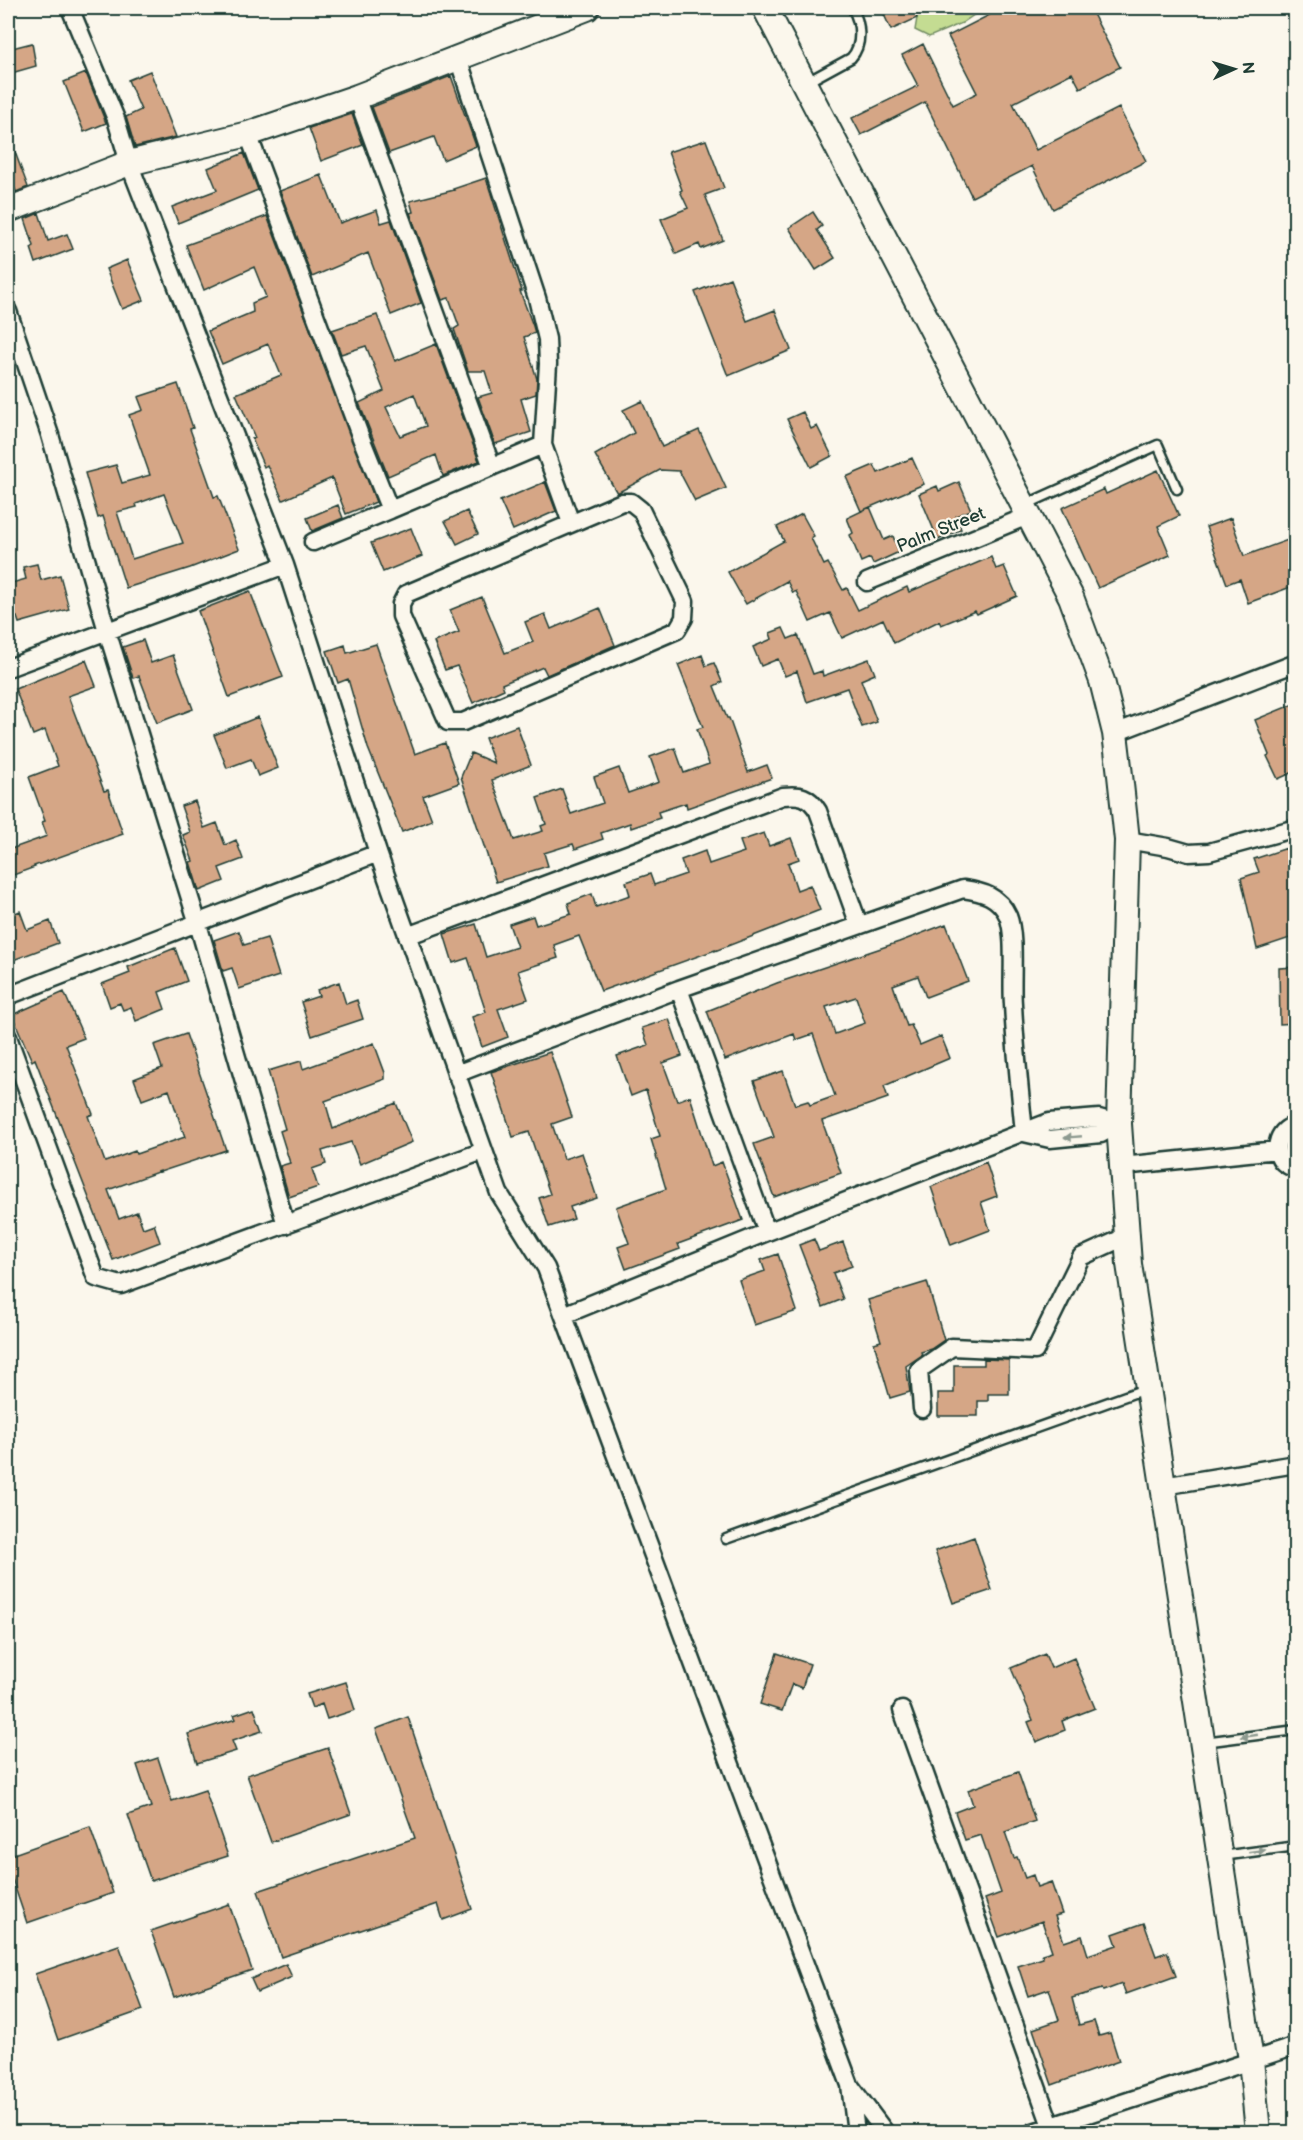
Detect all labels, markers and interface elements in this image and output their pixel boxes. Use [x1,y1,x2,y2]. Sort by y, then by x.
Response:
north arrow [1204,39,1264,99]
text: N [1238,61,1257,75]
street label: Palm Street [894,503,989,557]
one-way arrow [1063,1132,1082,1142]
one-way arrow [1239,1731,1258,1741]
one-way arrow [1248,1847,1267,1856]

